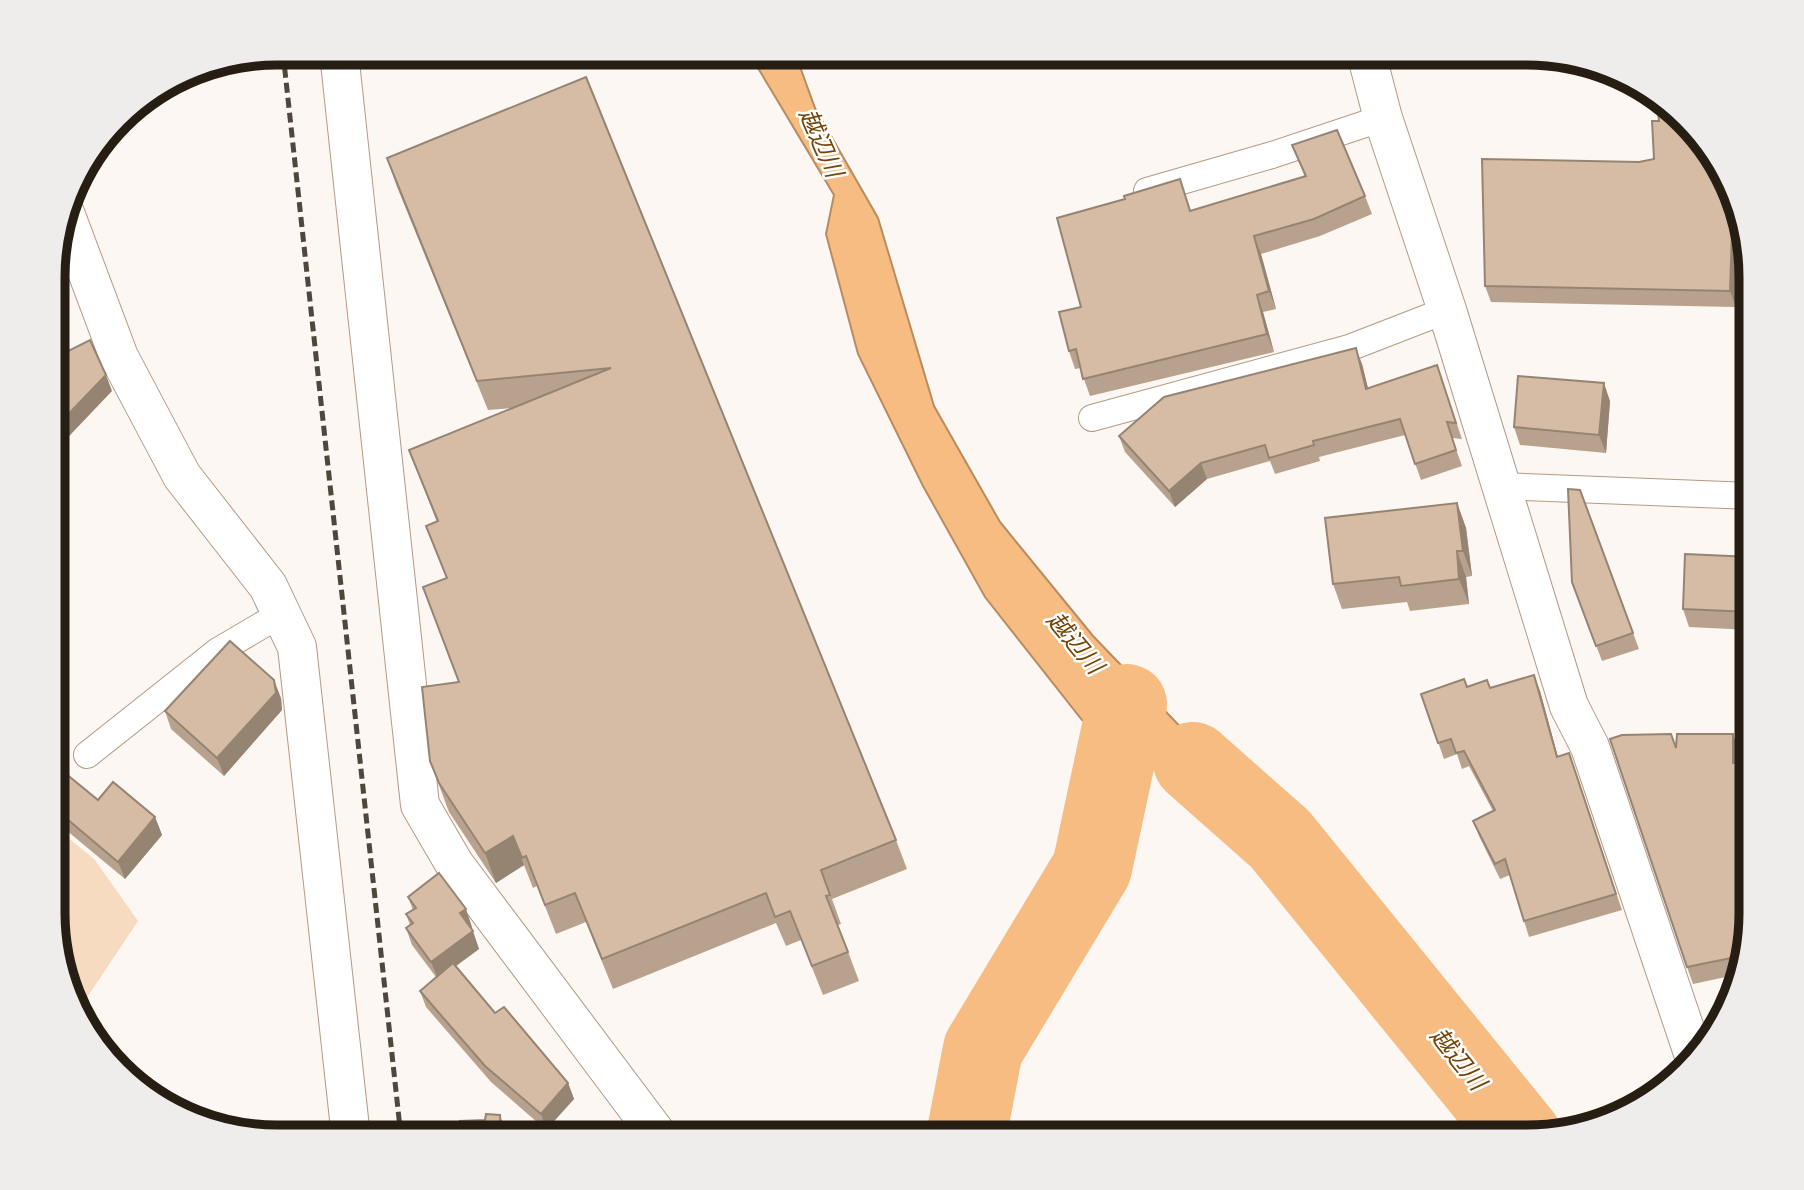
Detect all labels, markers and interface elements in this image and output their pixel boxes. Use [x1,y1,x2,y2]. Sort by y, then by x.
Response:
water label: 越辺川 [794,104,850,184]
water label: 越辺川 [1042,606,1111,681]
water label: 越辺川 [1425,1022,1493,1097]

